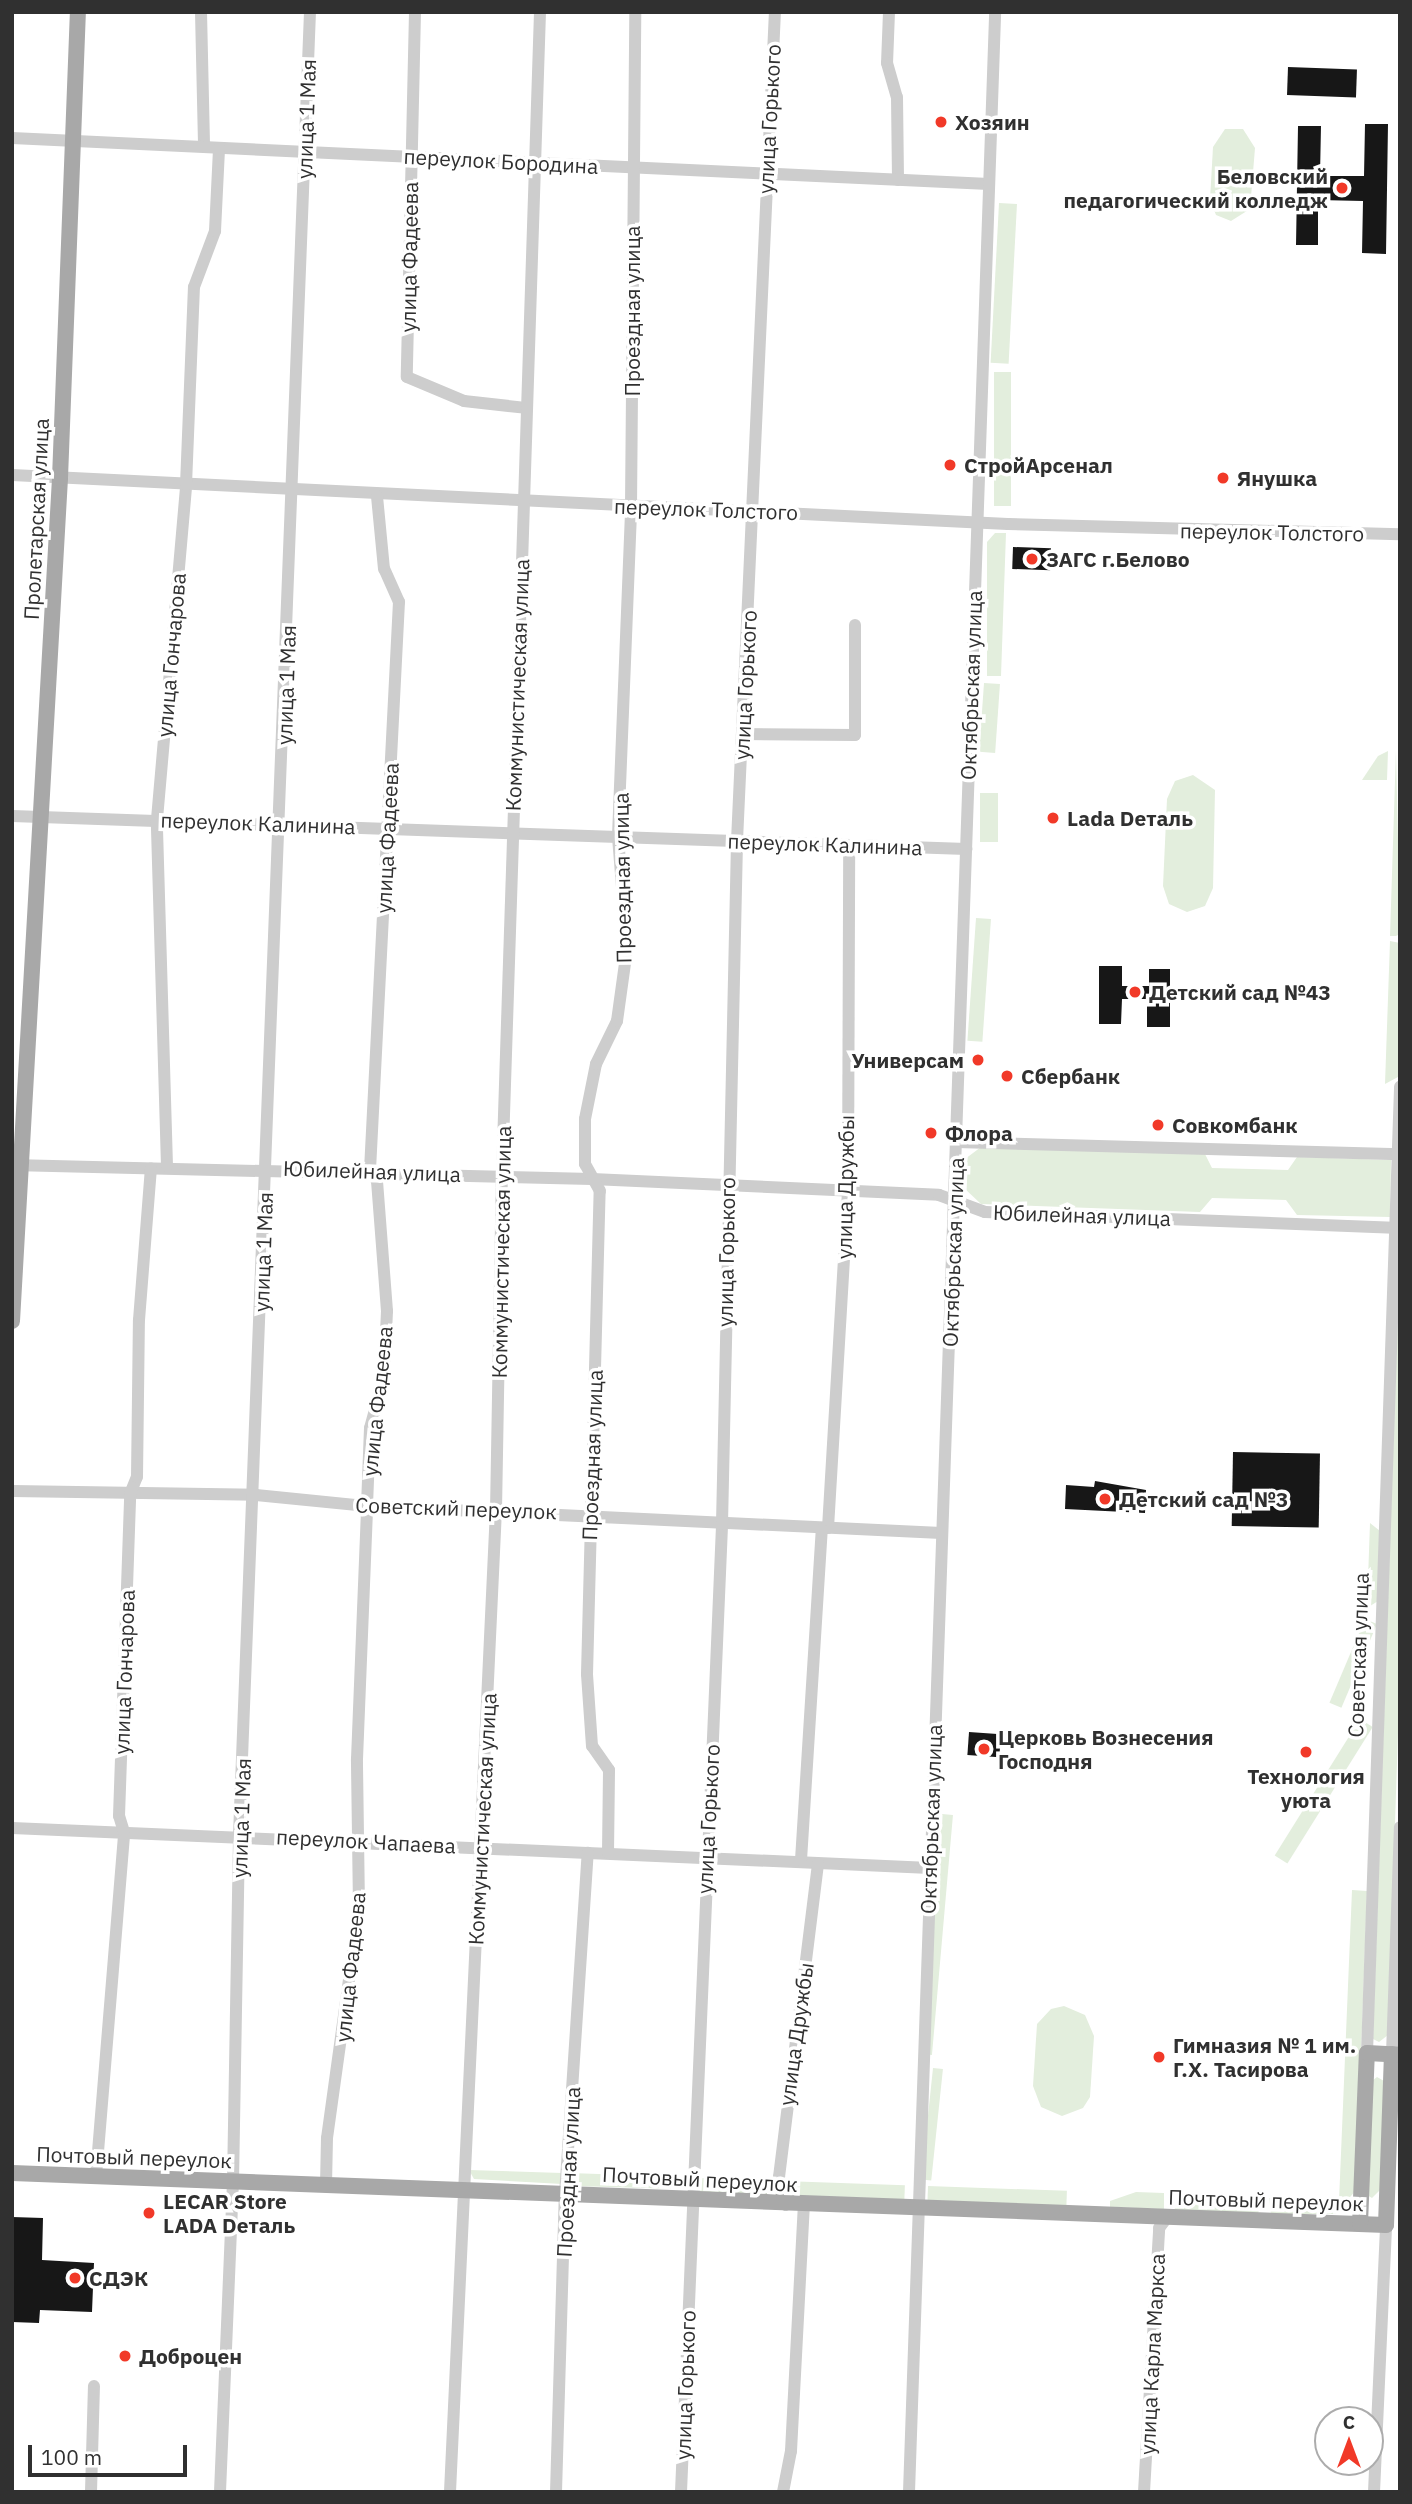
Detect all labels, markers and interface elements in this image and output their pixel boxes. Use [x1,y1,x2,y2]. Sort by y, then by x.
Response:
street label: улица Горького [752,44,786,194]
street label: улица 1 Мая [291,59,321,179]
place label: Хозяин [955,109,1030,135]
marker: Хозяин [933,114,949,130]
street label: переулок Бородина [403,143,599,179]
place label: Беловский педагогический колледж [1064,163,1328,213]
marker: Беловский педагогический колледж [1334,180,1350,196]
street label: улица Фадеева [395,181,423,333]
street label: Проездная улица [619,225,645,397]
street label: Пролетарская улица [18,417,54,621]
place label: СтройАрсенал [964,452,1113,478]
marker: СтройАрсенал [942,457,958,473]
place label: Янушка [1237,465,1317,491]
marker: Янушка [1215,470,1231,486]
street label: переулок Толстого [614,493,798,525]
street label: переулок Толстого [1180,518,1364,546]
place label: ЗАГС г.Белово [1046,546,1190,572]
marker: ЗАГС г.Белово [1024,551,1040,567]
street label: Коммунистическая улица [500,558,534,812]
street label: улица Гончарова [151,572,191,738]
street label: Октябрьская улица [955,590,987,780]
street label: улица Горького [728,610,762,760]
street label: улица 1 Мая [271,625,301,745]
street label: улица Фадеева [370,762,404,914]
street label: Проездная улица [608,792,636,964]
place label: Lada Dеталь [1067,805,1193,831]
street label: переулок Калинина [160,807,356,839]
marker: Lada Dеталь [1045,810,1061,826]
street label: переулок Калинина [727,828,923,860]
place label: Детский сад №43 [1149,979,1331,1005]
marker: Детский сад №43 [1127,984,1143,1000]
place label: Универсам [851,1047,964,1073]
marker: Универсам [970,1052,986,1068]
place label: Сбербанк [1021,1063,1120,1089]
marker: Сбербанк [999,1068,1015,1084]
place label: Совкомбанк [1172,1112,1298,1138]
street label: улица Дружбы [831,1115,859,1259]
marker: Совкомбанк [1150,1117,1166,1133]
place label: Флора [945,1120,1013,1146]
street label: Коммунистическая улица [486,1125,516,1379]
marker: Флора [923,1125,939,1141]
street label: Юбилейная улица [283,1155,461,1187]
street label: Октябрьская улица [937,1157,969,1347]
street label: улица Горького [712,1177,740,1327]
street label: улица 1 Мая [248,1192,278,1312]
street label: Юбилейная улица [993,1199,1171,1231]
street label: улица Фадеева [357,1325,397,1477]
street label: Проездная улица [576,1369,608,1541]
place label: Детский сад №3 [1119,1486,1288,1512]
marker: Детский сад №3 [1097,1491,1113,1507]
street label: Советский переулок [355,1492,557,1524]
street label: Советская улица [1343,1572,1373,1738]
street label: улица Гончарова [109,1589,139,1755]
street label: Коммунистическая улица [463,1692,501,1946]
street label: Октябрьская улица [915,1724,947,1914]
place label: Церковь Вознесения Господня [998,1724,1213,1774]
marker: Церковь Вознесения Господня [976,1741,992,1757]
street label: улица Горького [691,1744,725,1894]
marker: Технология уюта [1298,1744,1314,1760]
street label: улица 1 Мая [226,1758,256,1878]
place label: Технология уюта [1247,1763,1365,1813]
street label: переулок Чапаева [276,1824,456,1858]
street label: улица Фадеева [330,1891,370,2043]
street label: улица Дружбы [773,1961,819,2107]
place label: Гимназия № 1 им. Г.Х. Тасирова [1173,2032,1356,2082]
marker: Гимназия № 1 им. Г.Х. Тасирова [1151,2049,1167,2065]
street label: Проездная улица [551,2086,585,2258]
street label: Почтовый переулок [36,2141,232,2173]
street label: Почтовый переулок [602,2161,798,2197]
street label: Почтовый переулок [1168,2184,1364,2216]
place label: LECAR Store LADA Dеталь [163,2188,295,2238]
marker: LECAR Store LADA Dеталь [141,2205,157,2221]
street label: улица Карла Маркса [1134,2253,1170,2455]
place label: СДЭК [89,2265,148,2291]
marker: СДЭК [67,2270,83,2286]
street label: улица Горького [670,2310,700,2460]
place label: Доброцен [139,2343,242,2369]
marker: Доброцен [117,2348,133,2364]
north arrow [1314,2406,1384,2476]
text: С [1343,2410,1355,2434]
scale bar [32,2430,191,2474]
text: 100 m [41,2443,102,2471]

